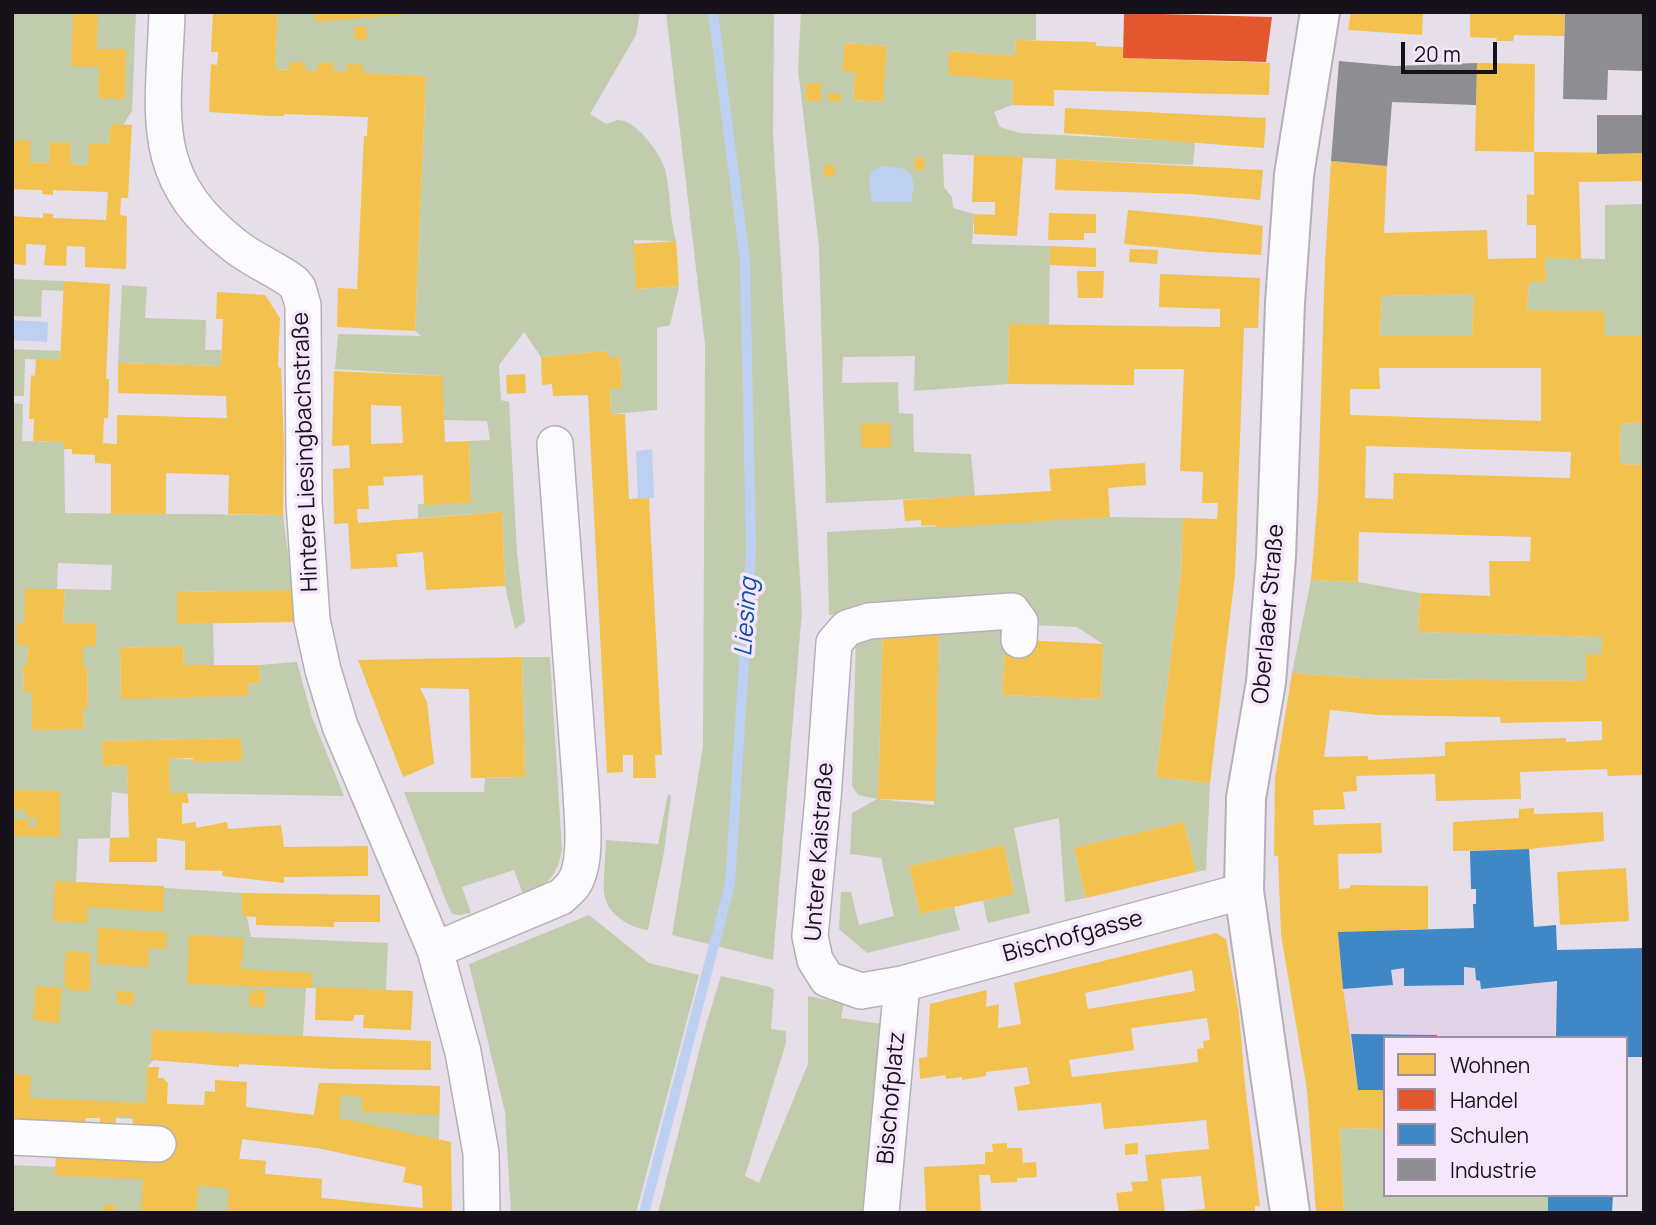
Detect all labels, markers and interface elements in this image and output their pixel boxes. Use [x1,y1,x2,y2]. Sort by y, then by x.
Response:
scale bar [1404,28,1500,72]
text: 20 m [1414,40,1461,68]
street label: Hintere Liesingbachstraße [287,311,325,593]
street label: Oberlaaer Straße [1247,523,1291,705]
water label: Liesing [730,577,764,657]
street label: Untere Kaistraße [800,762,840,942]
street label: Bischofgasse [1000,905,1146,969]
street label: Bischofplatz [872,1031,912,1165]
legend [1383,1036,1628,1197]
text: Wohnen [1450,1051,1530,1079]
text: Handel [1450,1086,1518,1114]
text: Schulen [1450,1121,1529,1149]
text: Industrie [1450,1156,1536,1184]

